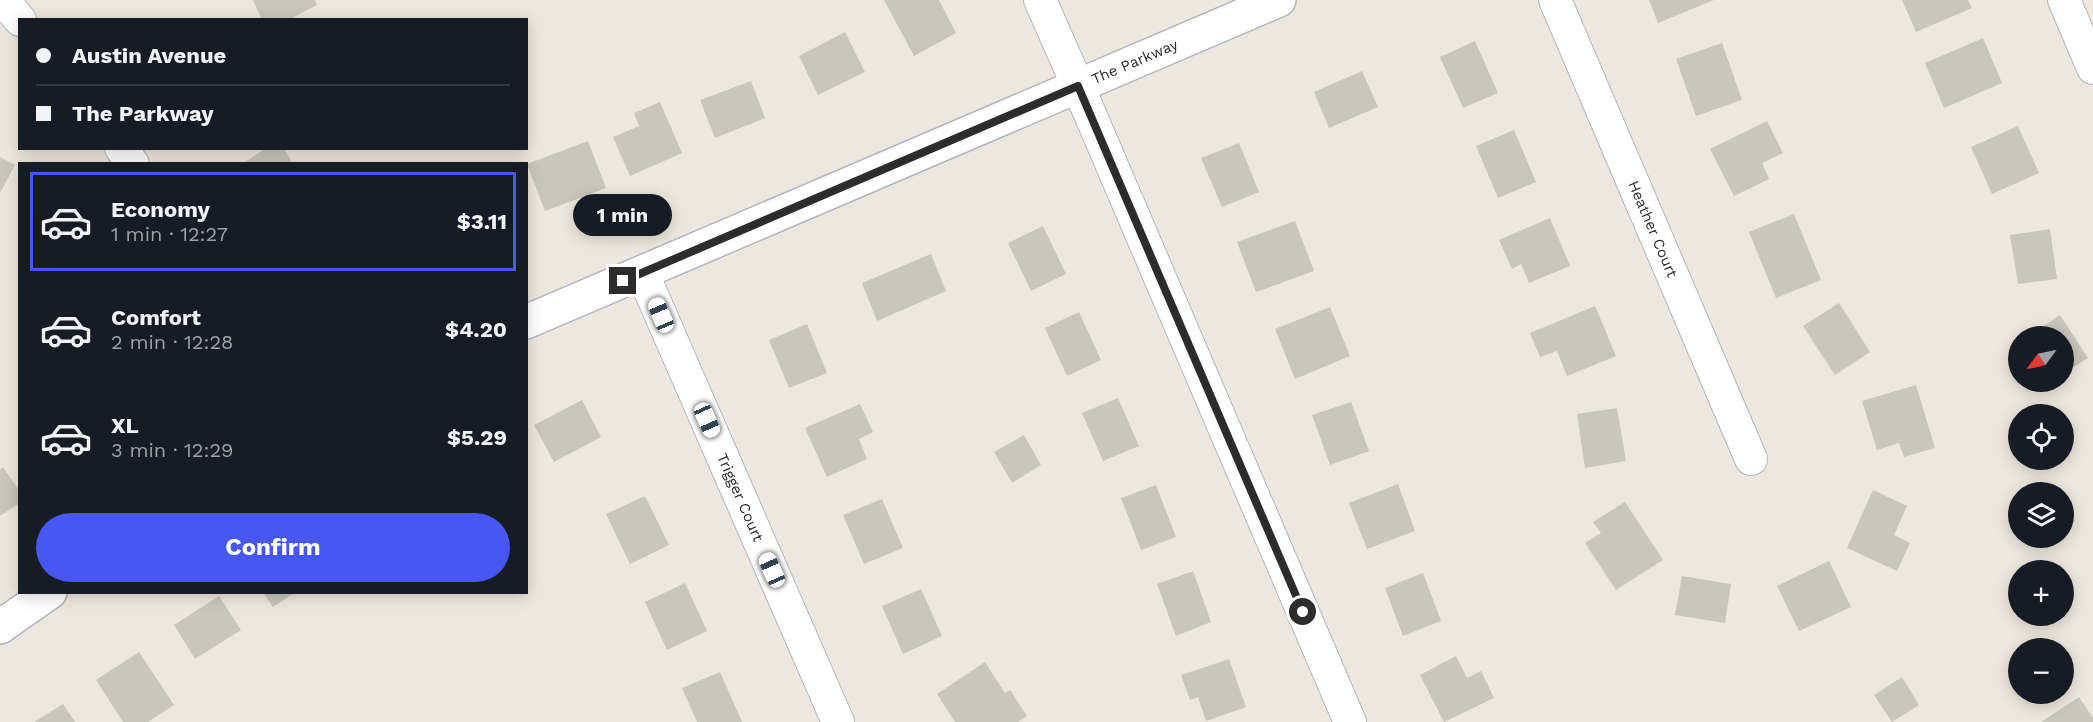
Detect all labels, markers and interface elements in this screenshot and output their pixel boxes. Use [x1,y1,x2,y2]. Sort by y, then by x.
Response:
street label: The Parkway [1089,35,1181,88]
text: Austin Avenue [72,43,226,68]
text: The Parkway [72,101,214,126]
street label: Heather Court [1624,178,1682,281]
callout: 1 min [574,194,672,236]
icon: car [39,195,93,249]
text: Economy [111,197,210,222]
text: 1 min [597,203,648,227]
text: $3.11 [457,209,507,234]
text: 1 min · 12:27 [111,222,228,246]
route end [609,267,636,294]
car [646,295,676,335]
icon: car [39,303,93,357]
text: Comfort [111,305,201,330]
text: $4.20 [445,317,507,342]
north arrow [2008,326,2074,392]
map controls [2008,326,2074,704]
text: 2 min · 12:28 [111,330,233,354]
car [691,400,723,440]
button: locate [2008,404,2074,470]
icon: car [39,411,93,465]
text: XL [111,413,139,438]
text: $5.29 [447,425,507,450]
text: 3 min · 12:29 [111,438,233,462]
street label: Trigger Court [713,451,768,545]
button: layers [2008,482,2074,548]
button: Confirm [36,513,510,582]
car [756,550,788,590]
button: + [2008,560,2074,626]
route start [1289,598,1316,625]
button: − [2008,638,2074,704]

